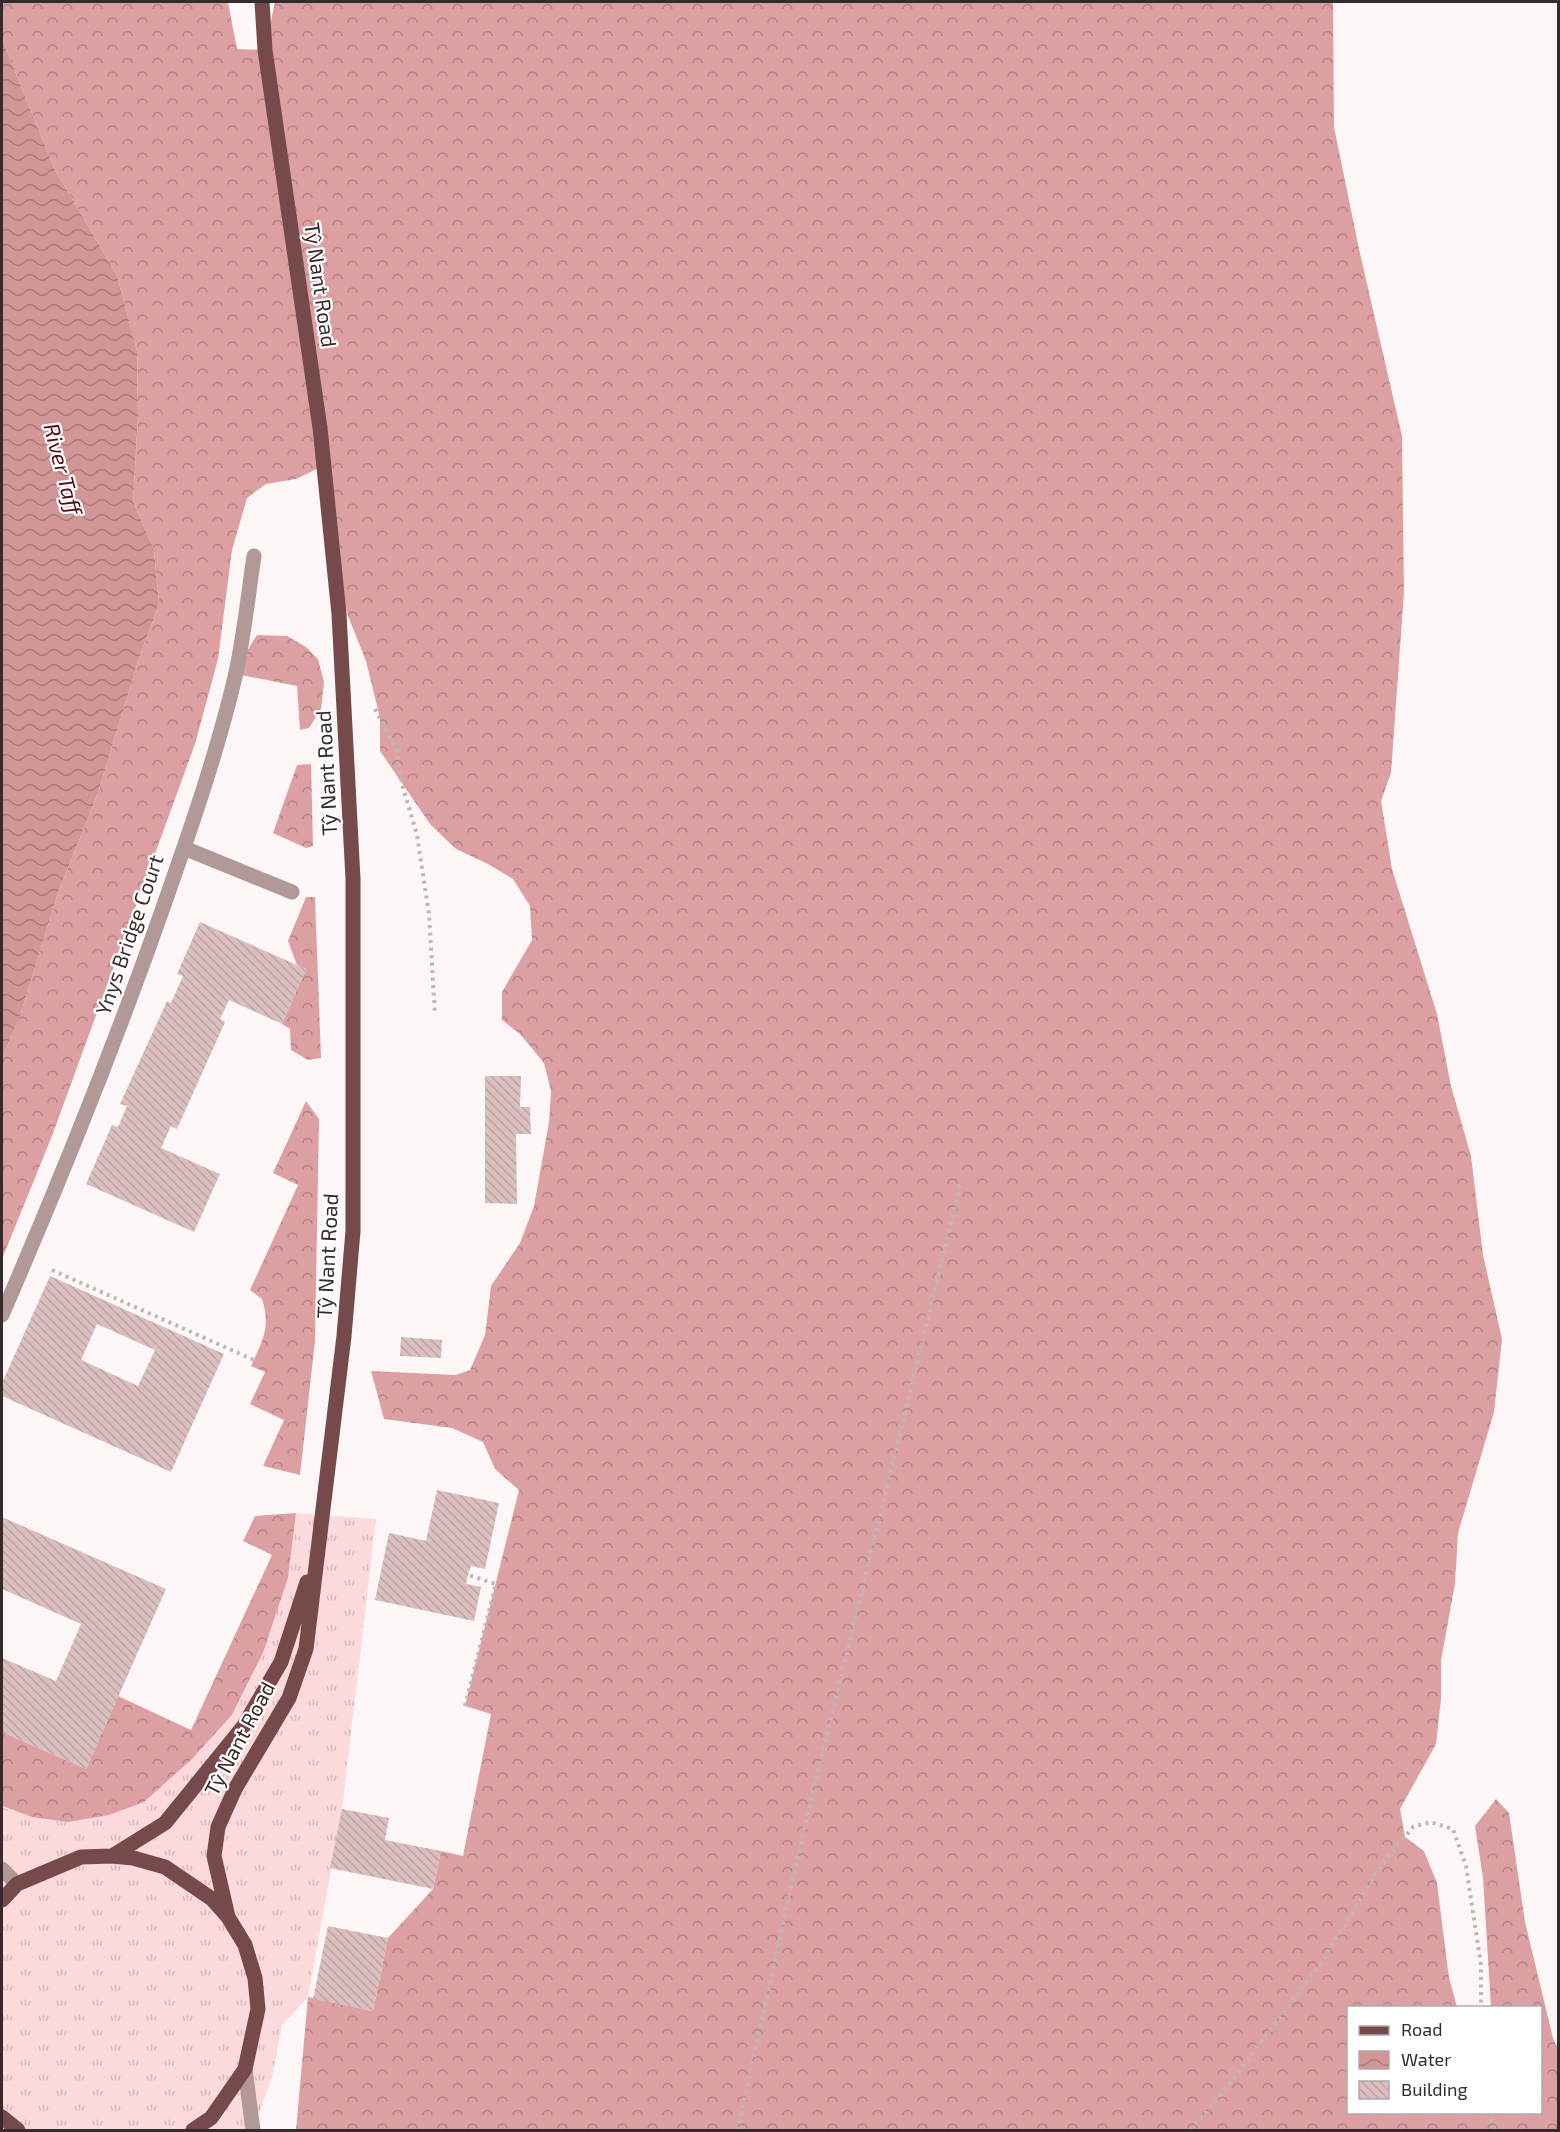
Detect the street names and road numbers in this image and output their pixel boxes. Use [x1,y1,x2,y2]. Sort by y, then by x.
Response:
street label: Tŷ Nant Road [300,221,343,349]
street label: Tŷ Nant Road [310,710,341,836]
street label: Ynys Bridge Court [89,851,168,1018]
street label: Tŷ Nant Road [311,1193,342,1319]
street label: Tŷ Nant Road [198,1677,279,1800]

